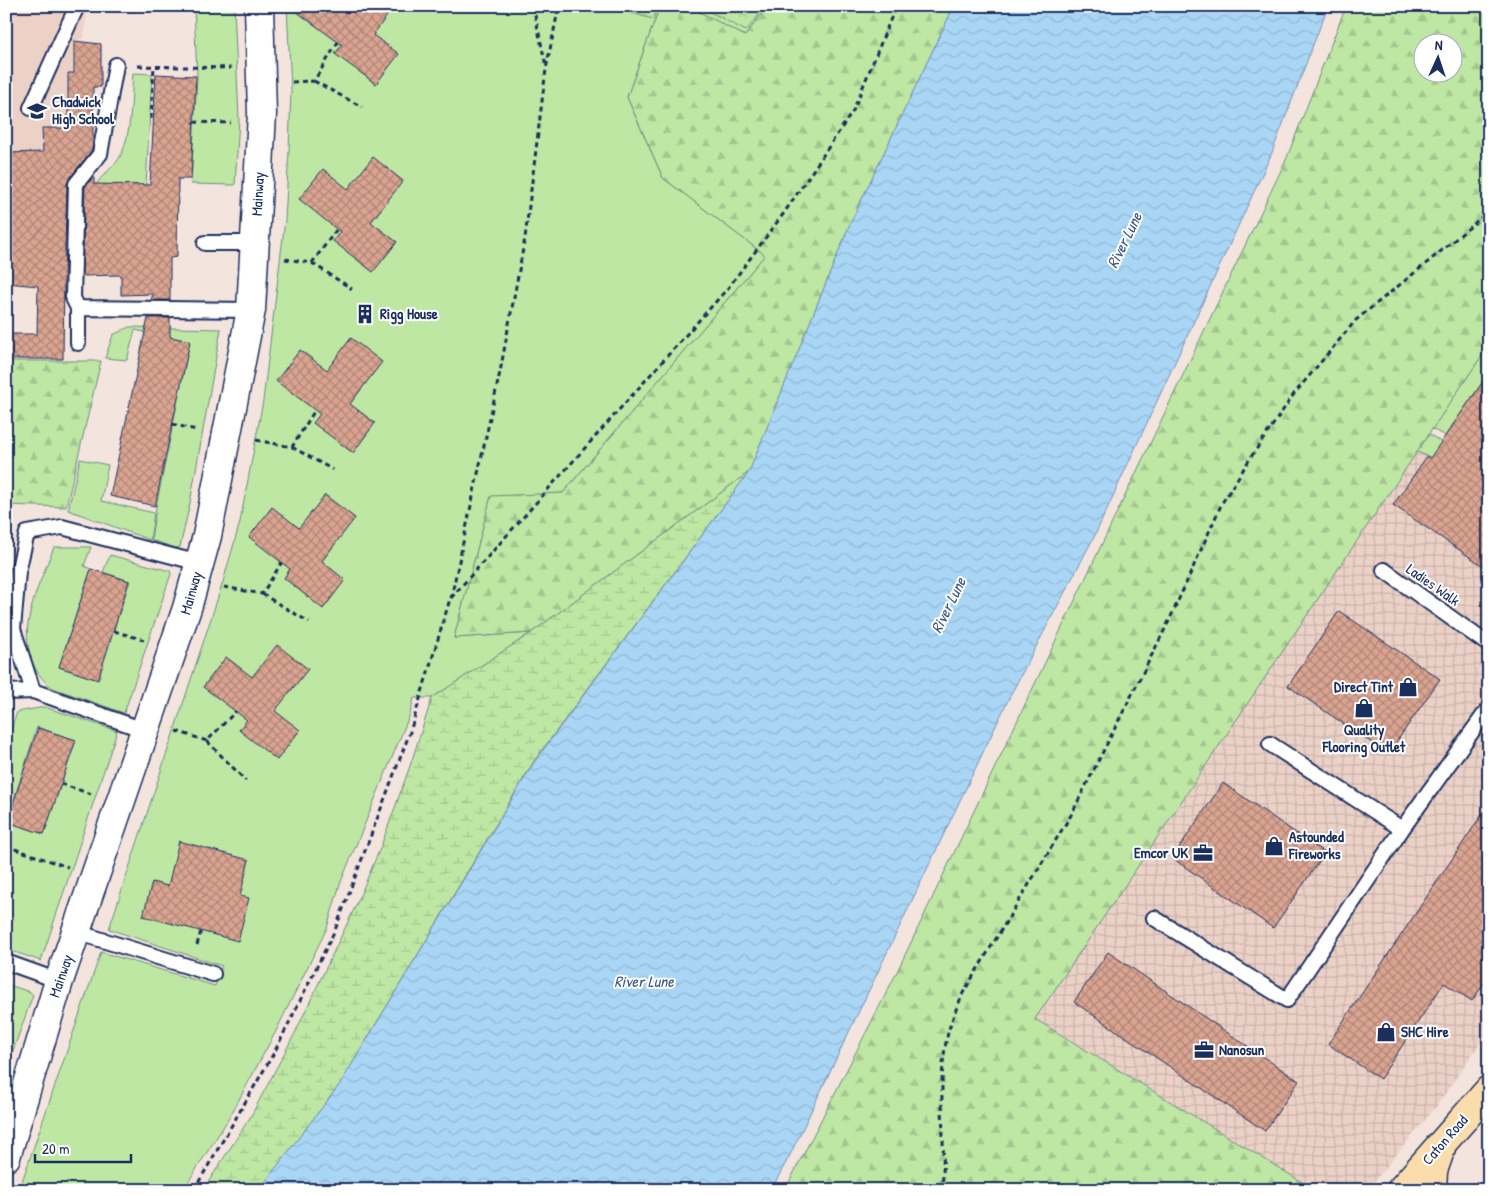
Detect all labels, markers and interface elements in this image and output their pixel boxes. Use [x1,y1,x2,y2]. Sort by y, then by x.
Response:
north arrow [1412,32,1462,82]
text: N [1434,35,1443,54]
place label: Chadwick High School [52,91,115,130]
school or university icon: Chadwick High School [26,100,48,122]
street label: Mainway [246,171,269,217]
water label: River Lune [1101,208,1147,272]
building icon: Rigg House [354,303,376,325]
place label: Rigg House [380,303,438,325]
street label: Ladies Walk [1402,558,1464,611]
street label: Mainway [174,569,207,617]
water label: River Lune [925,573,971,637]
place label: Direct Tint [1334,676,1394,697]
shop icon: Direct Tint [1397,676,1419,698]
shop icon: Quality Flooring Outlet [1353,697,1375,719]
place label: Quality Flooring Outlet [1322,719,1406,758]
place label: Astounded Fireworks [1288,826,1344,864]
shop icon: Astounded Fireworks [1263,835,1285,857]
place label: Emcor UK [1134,842,1188,863]
office icon: Emcor UK [1192,842,1214,864]
street label: Mainway [43,952,78,1000]
water label: River Lune [614,970,674,992]
shop icon: SHC Hire [1375,1021,1397,1043]
place label: SHC Hire [1401,1021,1449,1042]
office icon: Nanosun [1193,1039,1215,1061]
place label: Nanosun [1219,1039,1264,1060]
street label: Caton Road [1417,1110,1472,1169]
scale bar [35,1131,131,1163]
text: 20 m [42,1138,69,1159]

